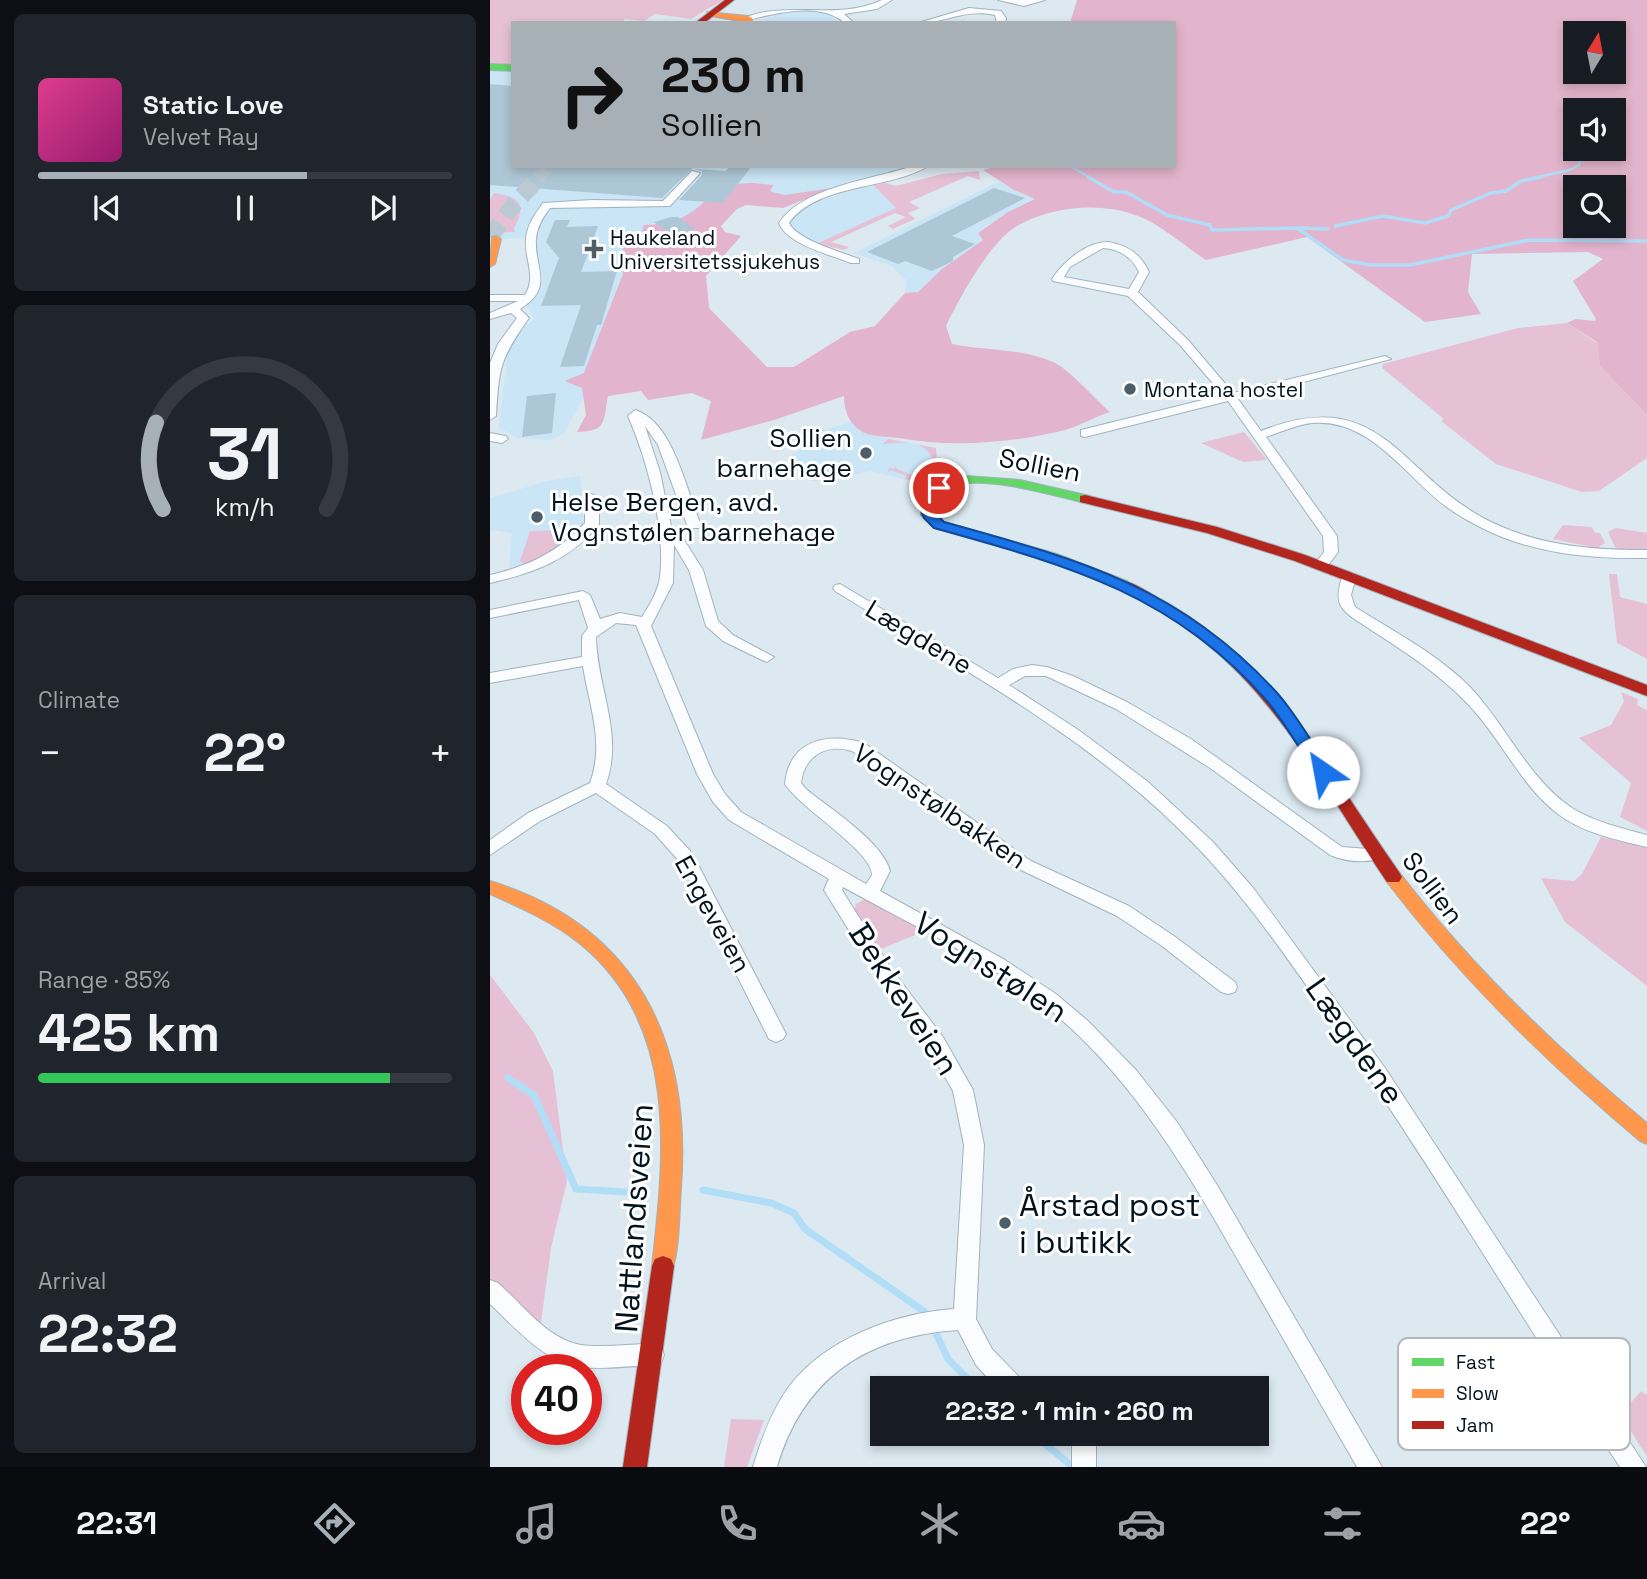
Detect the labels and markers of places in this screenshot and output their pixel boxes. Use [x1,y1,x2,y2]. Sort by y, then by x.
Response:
place label: Haukeland Universitetssjukehus [610,224,820,275]
marker: Haukeland Universitetssjukehus [584,239,604,259]
place label: Montana hostel [1144,376,1303,403]
marker: Montana hostel [1122,381,1138,397]
place label: Sollien barnehage [717,421,852,485]
marker: Sollien barnehage [858,445,874,461]
pin [909,458,969,518]
place label: Helse Bergen, avd. Vognstølen barnehage [551,485,836,549]
marker: Helse Bergen, avd. Vognstølen barnehage [529,509,545,525]
place label: Årstad post i butikk [1019,1185,1200,1262]
marker: Årstad post i butikk [997,1215,1013,1231]

